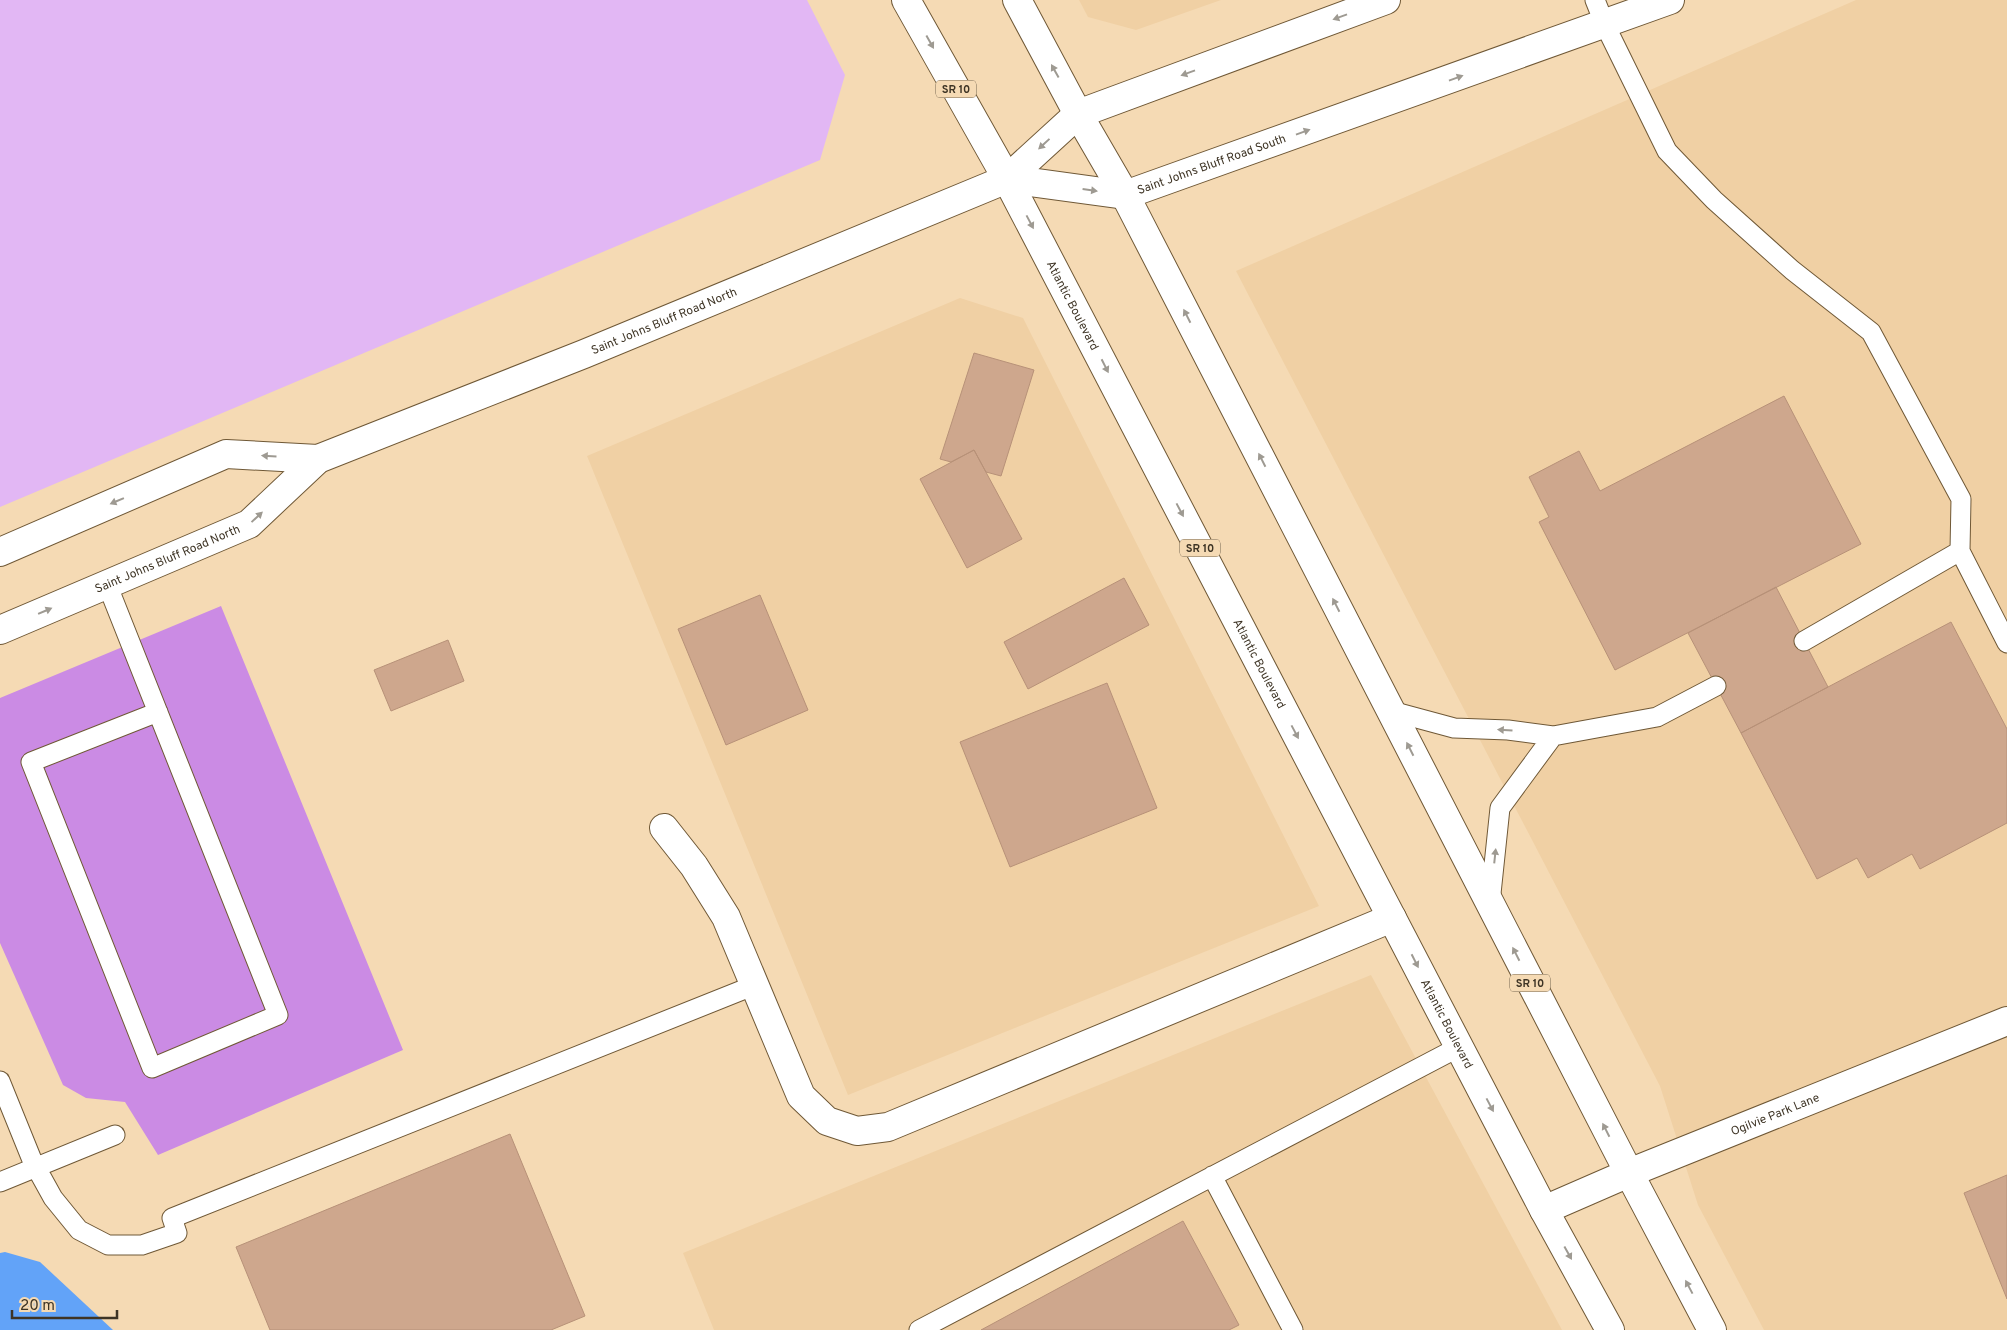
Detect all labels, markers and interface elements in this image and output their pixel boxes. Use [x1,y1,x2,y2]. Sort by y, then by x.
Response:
one-way arrow [1332,13,1347,21]
one-way arrow [926,35,934,50]
one-way arrow [1051,63,1059,78]
one-way arrow [1180,69,1195,77]
one-way arrow [1449,74,1464,82]
road number: SR 10 [936,80,976,98]
one-way arrow [1296,128,1311,136]
street label: Saint Johns Bluff Road South [1135,131,1288,199]
one-way arrow [1039,138,1051,150]
one-way arrow [1082,187,1098,195]
one-way arrow [1026,215,1034,229]
street label: Atlantic Boulevard [1042,258,1102,353]
street label: Saint Johns Bluff Road North [589,285,740,359]
one-way arrow [1183,309,1191,323]
one-way arrow [1101,359,1109,373]
one-way arrow [261,452,277,460]
one-way arrow [1258,453,1266,468]
one-way arrow [110,498,124,506]
one-way arrow [1176,503,1184,517]
one-way arrow [251,511,263,523]
street label: Saint Johns Bluff Road North [93,522,243,598]
road number: SR 10 [1180,540,1220,556]
one-way arrow [1332,598,1340,612]
one-way arrow [38,606,52,614]
street label: Atlantic Boulevard [1229,617,1289,712]
one-way arrow [1291,725,1299,739]
one-way arrow [1497,726,1513,734]
one-way arrow [1406,742,1414,757]
one-way arrow [1491,848,1499,864]
one-way arrow [1512,947,1520,961]
one-way arrow [1411,954,1419,968]
road number: SR 10 [1510,974,1550,991]
street label: Atlantic Boulevard [1416,977,1476,1072]
street label: Ogilvie Park Lane [1729,1090,1822,1140]
one-way arrow [1486,1098,1494,1113]
one-way arrow [1602,1122,1610,1137]
one-way arrow [1564,1246,1572,1260]
one-way arrow [1685,1280,1693,1294]
scale bar [12,1288,118,1320]
text: 20 m [20,1297,55,1316]

